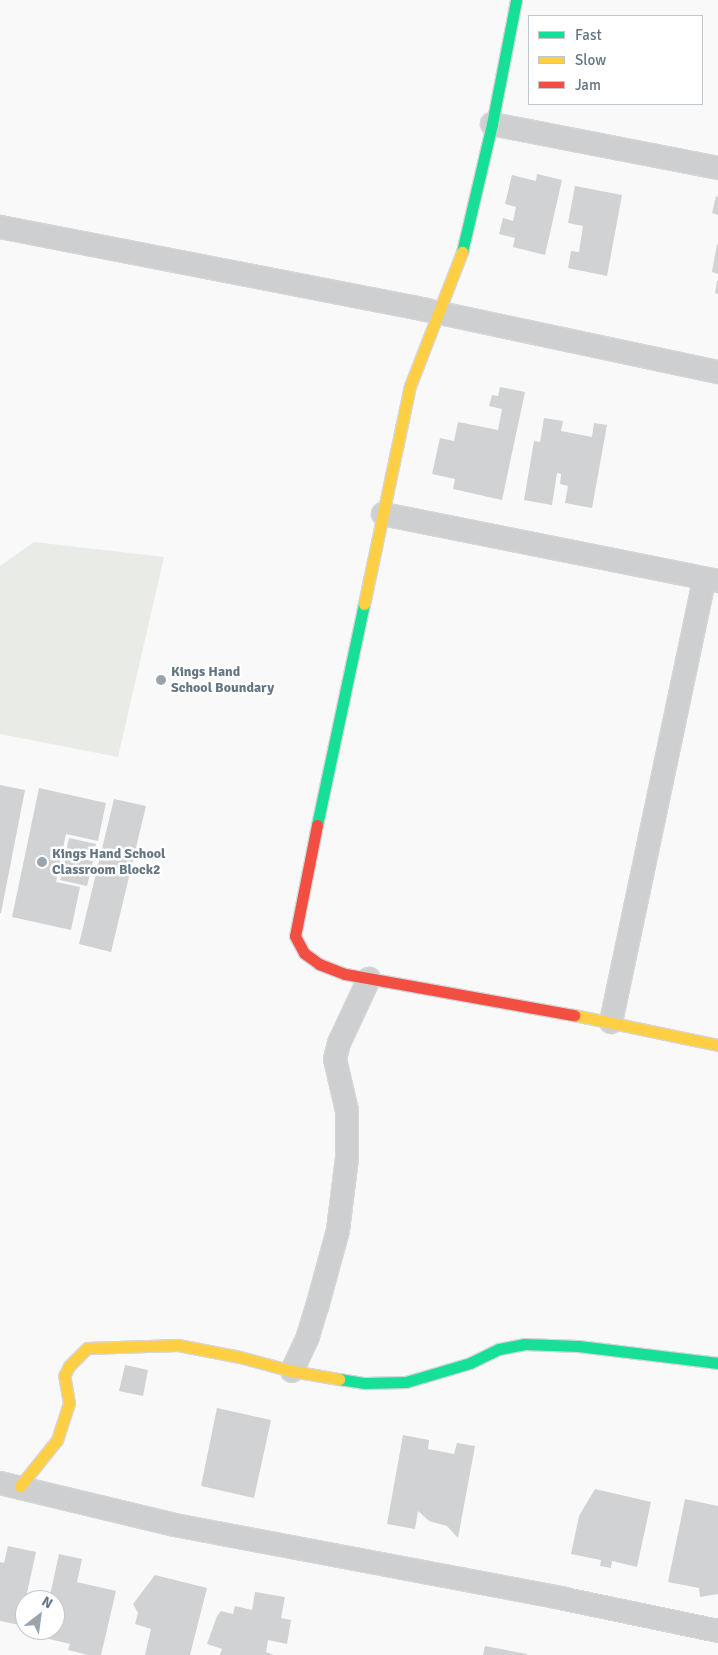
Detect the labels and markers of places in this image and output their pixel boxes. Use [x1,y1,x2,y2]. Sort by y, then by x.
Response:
place label: Kings Hand School Boundary [171,664,274,696]
marker: Kings Hand School Boundary [155,674,167,686]
place label: Kings Hand School Classroom Block2 [52,846,165,879]
marker: Kings Hand School Classroom Block2 [36,856,48,868]

